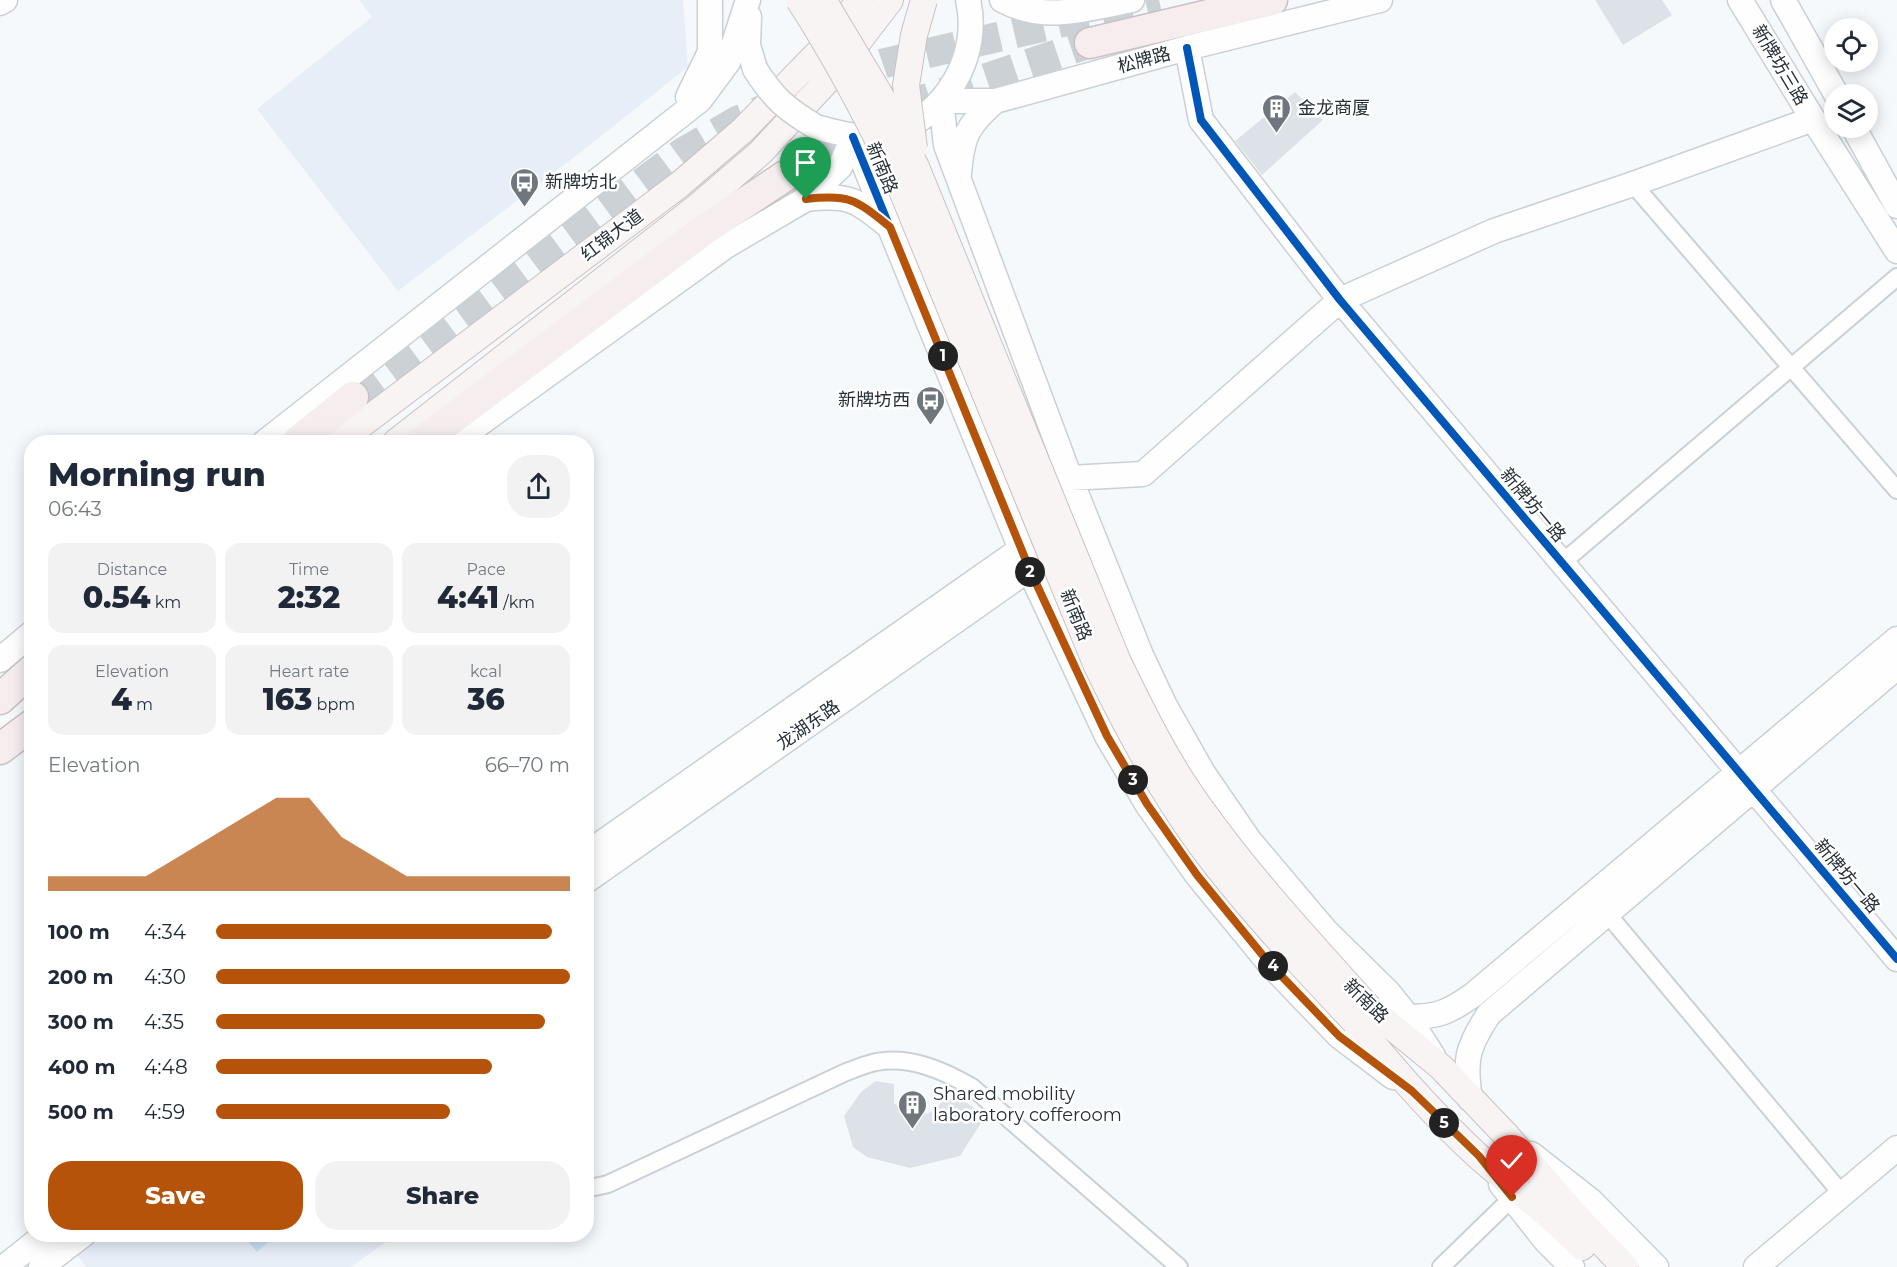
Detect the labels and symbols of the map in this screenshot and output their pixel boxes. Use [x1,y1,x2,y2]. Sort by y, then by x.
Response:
street label: 新牌坊三路 [1747,21,1813,109]
street label: 松牌路 [1115,42,1173,78]
building icon: 金龙商厦 [1261,92,1293,134]
place label: 金龙商厦 [1298,97,1370,119]
pin [780,137,831,199]
street label: 新南路 [862,139,902,197]
bus stop icon: 新牌坊北 [508,166,540,208]
place label: 新牌坊北 [545,171,617,193]
street label: 红锦大道 [577,205,647,265]
pin: 1 [928,341,958,371]
bus stop icon: 新牌坊西 [915,384,947,426]
place label: 新牌坊西 [838,389,910,411]
street label: 新牌坊一路 [1496,463,1570,547]
pin: 2 [1015,557,1045,587]
street label: 新南路 [1056,586,1096,644]
street label: 龙湖东路 [772,695,844,755]
pin: 3 [1118,765,1148,795]
street label: 新牌坊一路 [1810,834,1884,918]
pin: 4 [1258,951,1288,981]
street label: 新南路 [1339,974,1393,1028]
place label: Shared mobility laboratory cofferoom [933,1083,1122,1126]
building icon: Shared mobility laboratory cofferoom [896,1088,928,1130]
pin: 5 [1429,1108,1459,1138]
pin [1486,1135,1537,1197]

